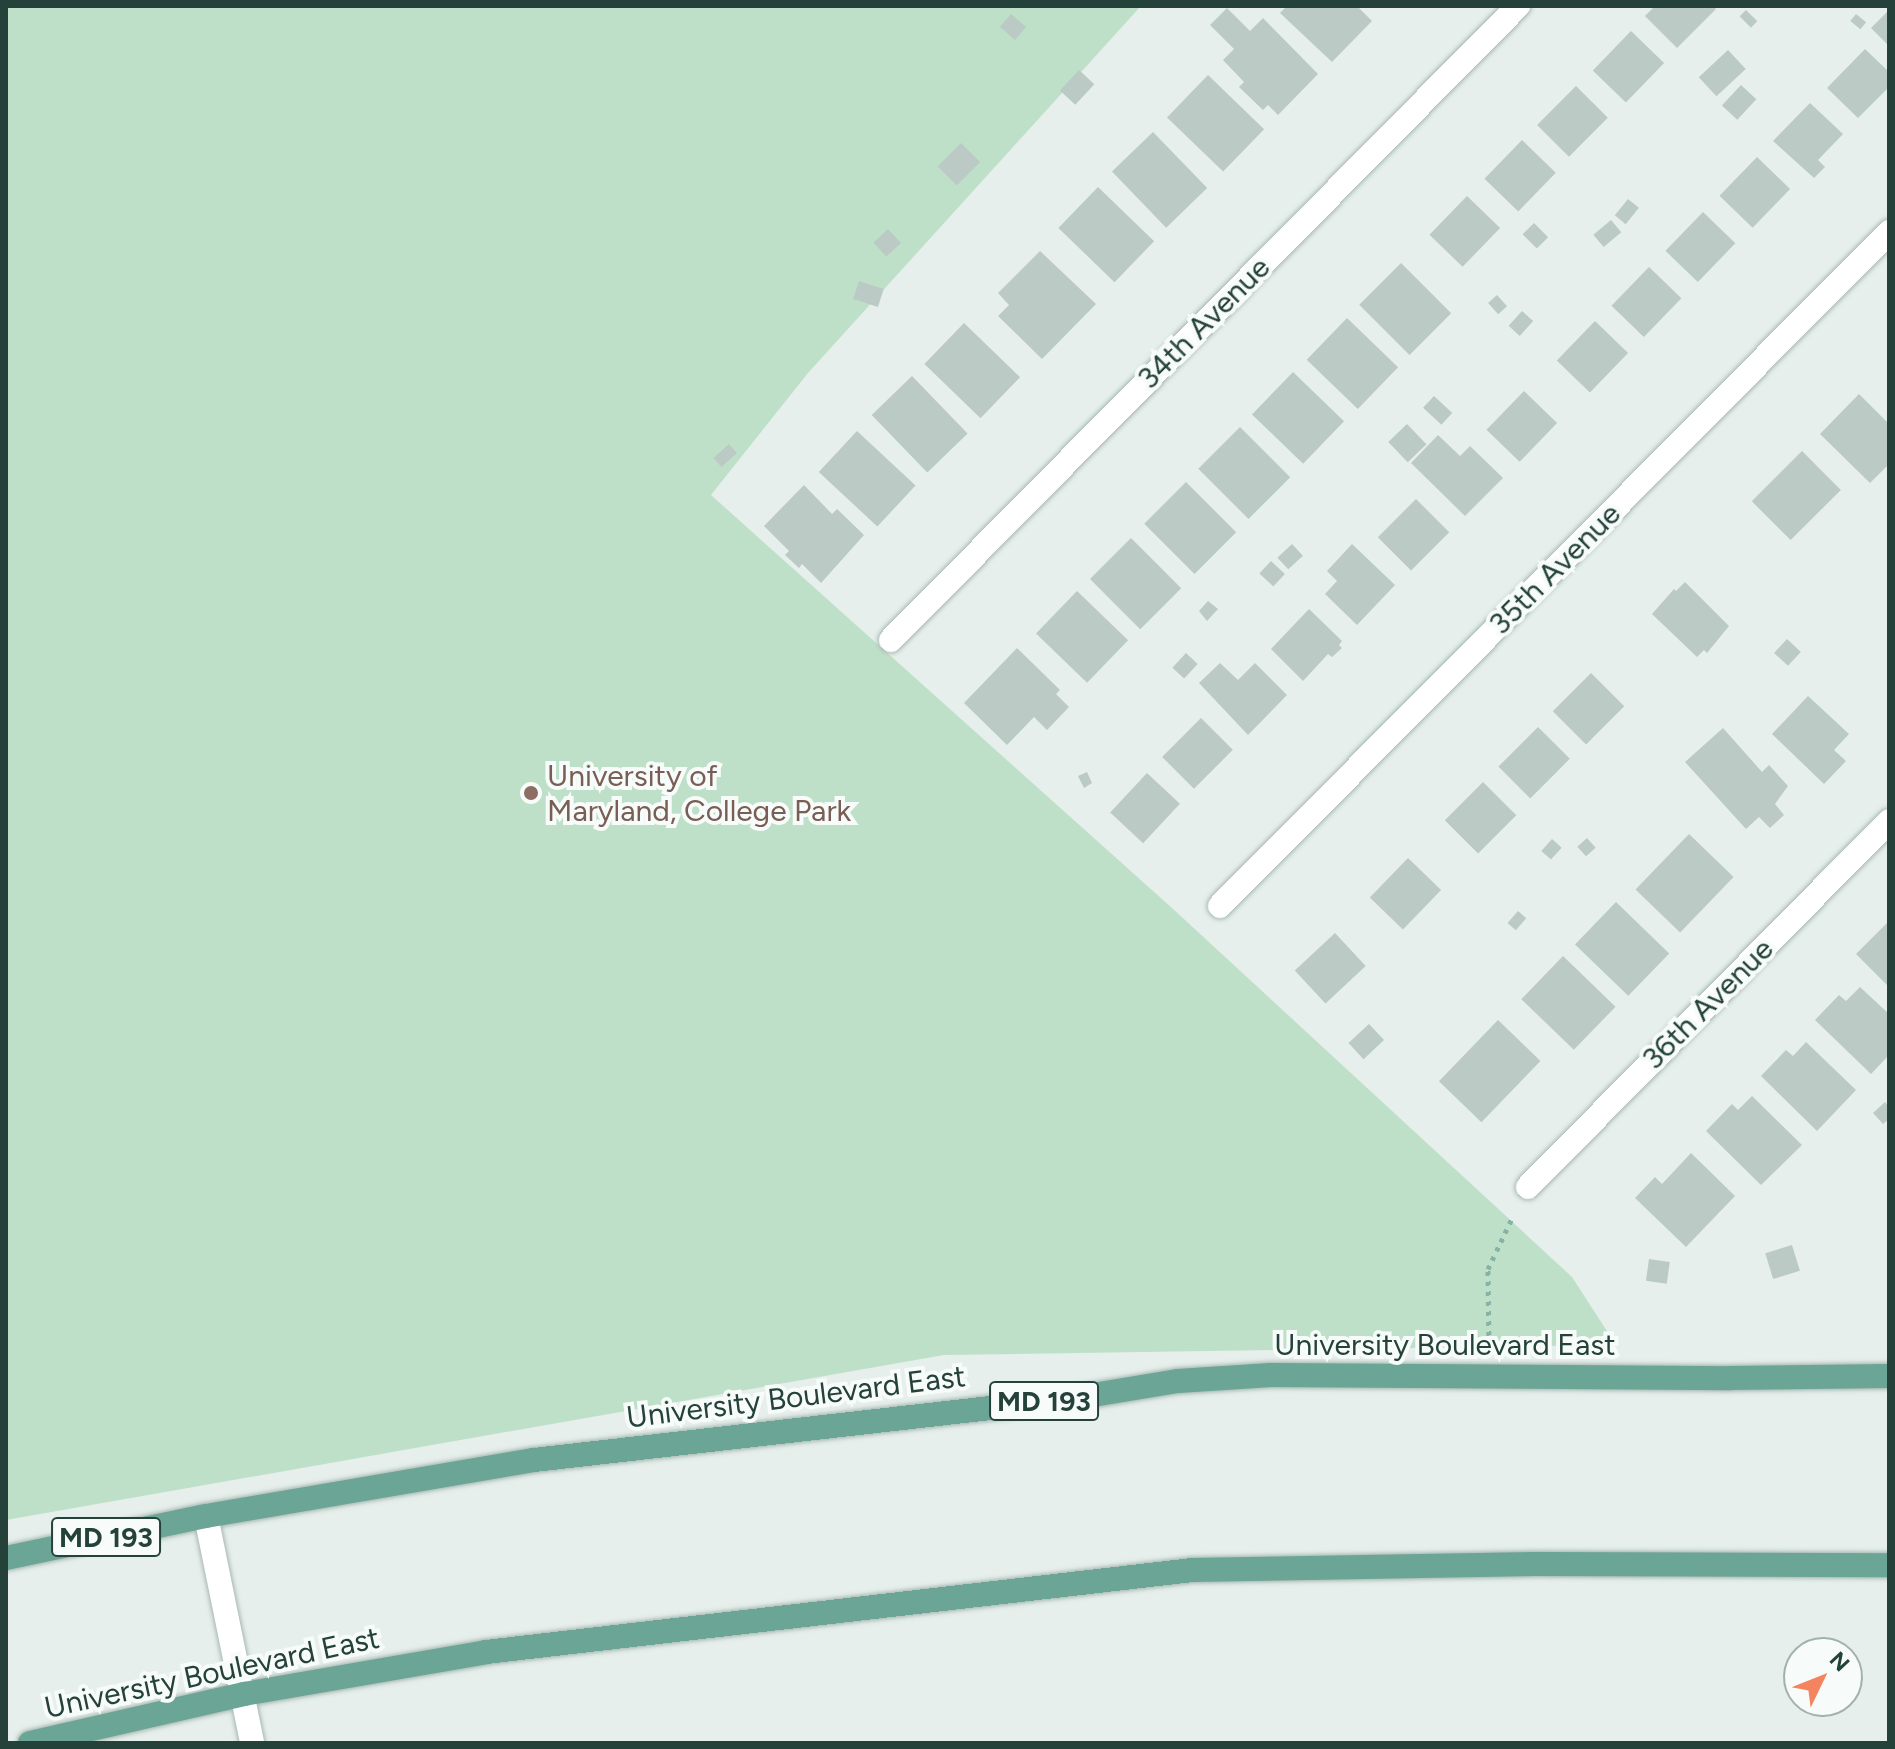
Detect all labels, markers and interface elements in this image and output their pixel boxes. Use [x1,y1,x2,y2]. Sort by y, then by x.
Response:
street label: 34th Avenue [1130,249,1278,397]
street label: 35th Avenue [1482,496,1628,642]
place label: University of Maryland, College Park [547,758,851,828]
marker: University of Maryland, College Park [522,784,540,802]
street label: 36th Avenue [1635,931,1781,1077]
street label: University Boulevard East [1274,1327,1616,1363]
street label: University Boulevard East [624,1358,968,1436]
road number: MD 193 [988,1377,1100,1425]
road number: MD 193 [50,1513,162,1561]
street label: University Boulevard East [41,1620,383,1726]
north arrow [1783,1637,1863,1717]
text: N [1824,1646,1855,1677]

